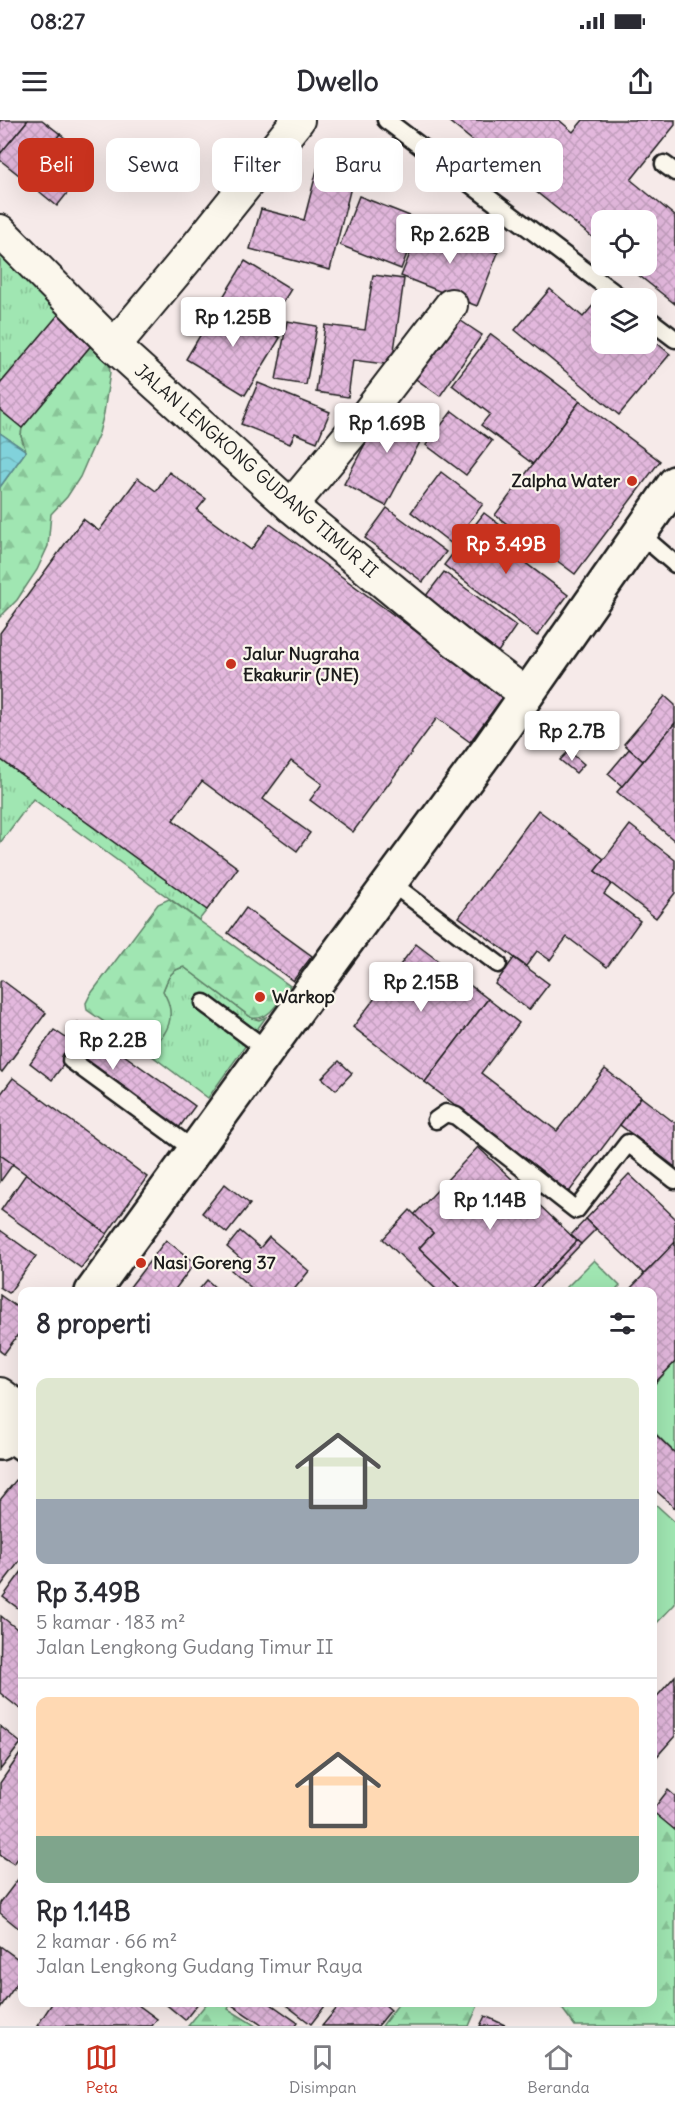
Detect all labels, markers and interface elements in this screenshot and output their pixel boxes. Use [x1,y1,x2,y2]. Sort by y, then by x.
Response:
text: 08:27 [30,7,85,35]
text: Dwello [296,64,379,98]
icon: menu [18,65,51,98]
icon: share [624,65,657,98]
chip: Beli [18,138,94,192]
chip: Sewa [106,138,200,192]
chip: Filter [212,138,302,192]
chip: Baru [314,138,403,192]
chip: Apartemen [415,138,563,192]
map controls [591,210,657,354]
button: locate [591,210,657,276]
pin: Rp 2.62B [388,214,512,265]
text: Rp 2.62B [410,221,490,246]
button: layers [591,288,657,354]
pin: Rp 1.25B [171,297,295,348]
text: Rp 1.25B [195,304,271,329]
street label: JALAN LENGKONG GUDANG TIMUR II [130,359,382,582]
pin: Rp 1.69B [325,403,449,454]
text: Rp 1.69B [348,410,426,435]
place label: Zalpha Water [512,469,621,492]
marker: Zalpha Water [625,474,639,488]
pin: Rp 3.49B [444,524,568,575]
text: Rp 3.49B [466,531,546,556]
place label: Jalur Nugraha Ekakurir (JNE) [243,642,359,686]
marker: Jalur Nugraha Ekakurir (JNE) [224,657,238,671]
pin: Rp 2.7B [517,711,627,762]
text: Rp 2.7B [539,718,605,743]
pin: Rp 2.15B [359,962,483,1013]
text: Rp 2.15B [383,969,459,994]
place label: Warkop [272,985,335,1008]
marker: Warkop [253,990,267,1004]
pin: Rp 2.2B [58,1020,168,1071]
text: Rp 2.2B [79,1027,147,1052]
pin: Rp 1.14B [428,1180,552,1231]
text: Rp 1.14B [454,1187,526,1212]
place label: Nasi Goreng 37 [153,1251,276,1274]
marker: Nasi Goreng 37 [134,1256,148,1270]
text: 8 properti [36,1307,151,1340]
icon: filters [606,1307,639,1340]
icon: home [284,1417,392,1525]
text: Rp 3.49B [36,1576,140,1609]
text: 5 kamar · 183 m² [36,1609,185,1634]
text: Jalan Lengkong Gudang Timur II [36,1634,334,1659]
icon: home [284,1736,392,1844]
text: Rp 1.14B [36,1895,131,1928]
text: 2 kamar · 66 m² [36,1928,177,1953]
text: Jalan Lengkong Gudang Timur Raya [36,1953,363,1978]
tab: Peta [85,2041,118,2097]
tab: Disimpan [289,2041,356,2097]
tab: Beranda [527,2041,590,2097]

